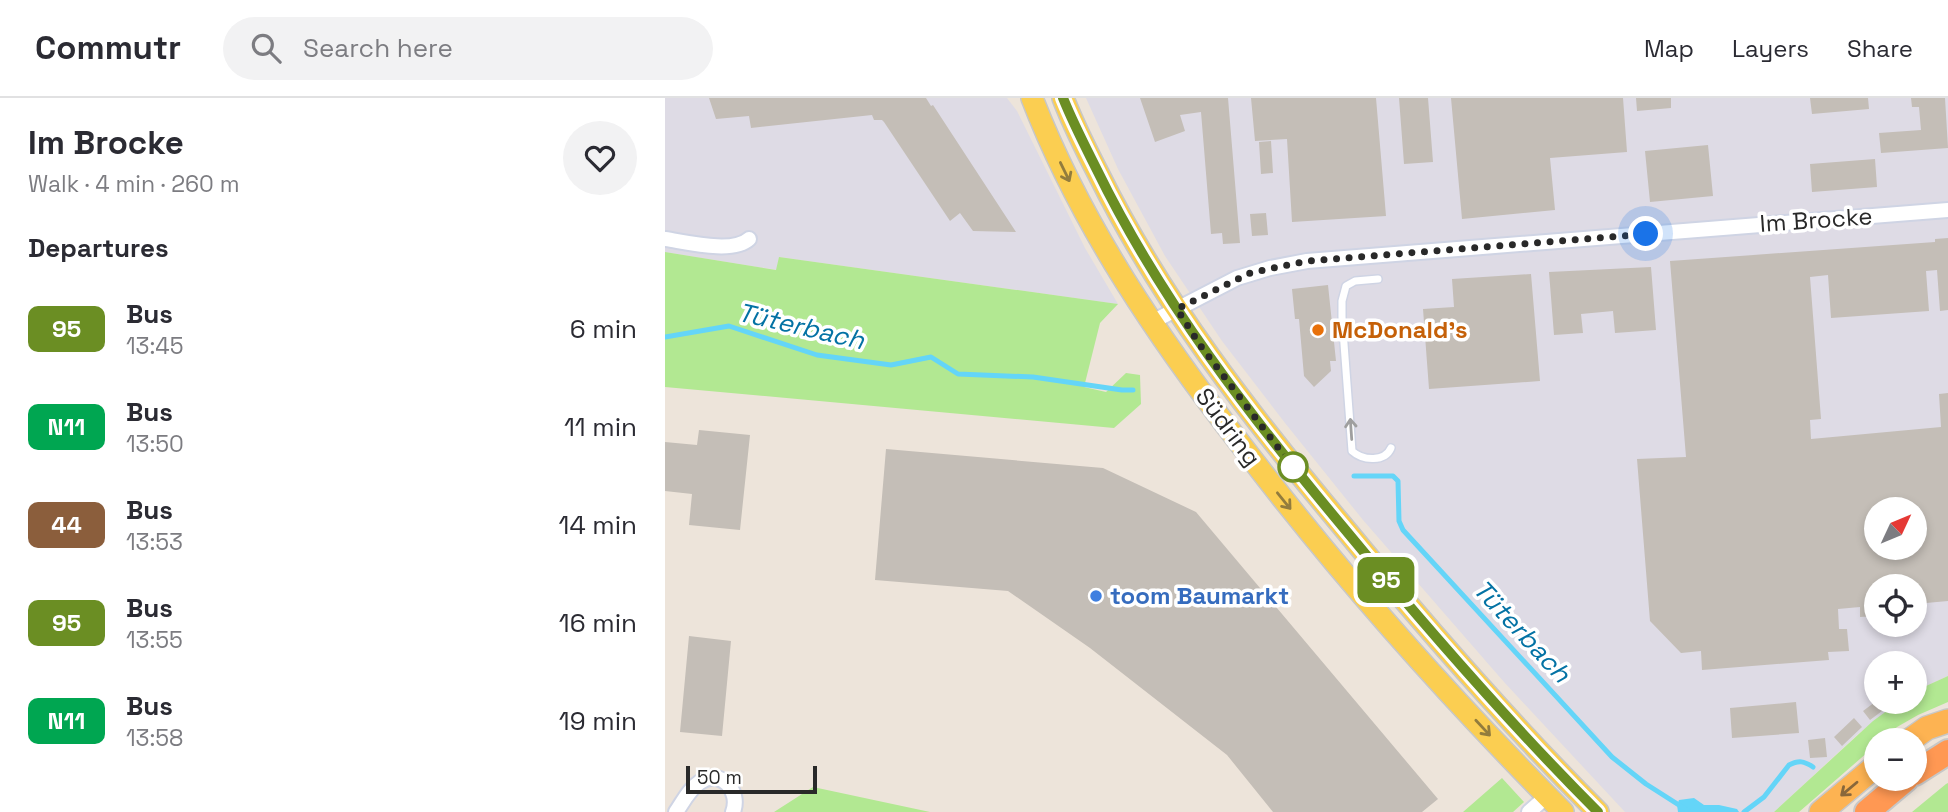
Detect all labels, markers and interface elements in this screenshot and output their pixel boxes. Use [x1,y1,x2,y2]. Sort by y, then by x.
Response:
search box [223,17,713,80]
text: Commutr [35,27,181,69]
icon: search [247,29,285,67]
text: Search here [303,31,453,65]
text: Map [1644,33,1694,64]
text: Layers [1732,33,1809,64]
text: Share [1847,33,1913,64]
button: heart [563,121,637,195]
text: Im Brocke [28,122,184,164]
one-way arrow [1058,161,1072,182]
text: Walk · 4 min · 260 m [28,169,240,199]
street label: Im Brocke [1759,200,1873,239]
your location [1628,216,1663,251]
text: Departures [28,231,169,265]
water label: Tüterbach [734,295,869,357]
text: Bus [126,297,173,331]
text: 6 min [570,312,637,346]
text: 95 [52,313,81,344]
place label: McDonald's [1332,314,1468,345]
marker: McDonald's [1310,322,1326,338]
text: 13:45 [126,331,183,361]
street label: Südring [1189,381,1268,472]
text: Bus [126,395,173,429]
text: 11 min [564,410,637,444]
text: N11 [48,411,85,442]
one-way arrow [1344,418,1357,441]
text: 13:50 [126,429,184,459]
unlabelled marker [1278,452,1308,482]
one-way arrow [1276,491,1292,509]
text: Bus [126,493,173,527]
north arrow [1864,497,1927,560]
map controls [1864,497,1927,791]
text: 14 min [559,508,637,542]
text: 44 [51,509,82,540]
text: 13:53 [126,527,183,557]
line badge: 95 [1355,557,1417,603]
text: 95 [1371,564,1401,595]
water label: Tüterbach [1466,572,1579,690]
button: locate [1864,574,1927,637]
place label: toom Baumarkt [1110,580,1289,611]
marker: toom Baumarkt [1088,588,1104,604]
text: Bus [126,591,173,625]
text: 16 min [559,606,637,640]
text: 95 [52,607,81,638]
text: 13:55 [126,625,183,655]
button: + [1864,651,1927,714]
text: Bus [126,689,173,723]
text: 19 min [559,704,637,738]
text: N11 [48,705,85,736]
one-way arrow [1475,719,1492,736]
text: 13:58 [126,723,183,753]
button: − [1864,728,1927,791]
scale bar [686,763,817,795]
text: 50 m [697,765,742,790]
one-way arrow [1840,781,1858,797]

